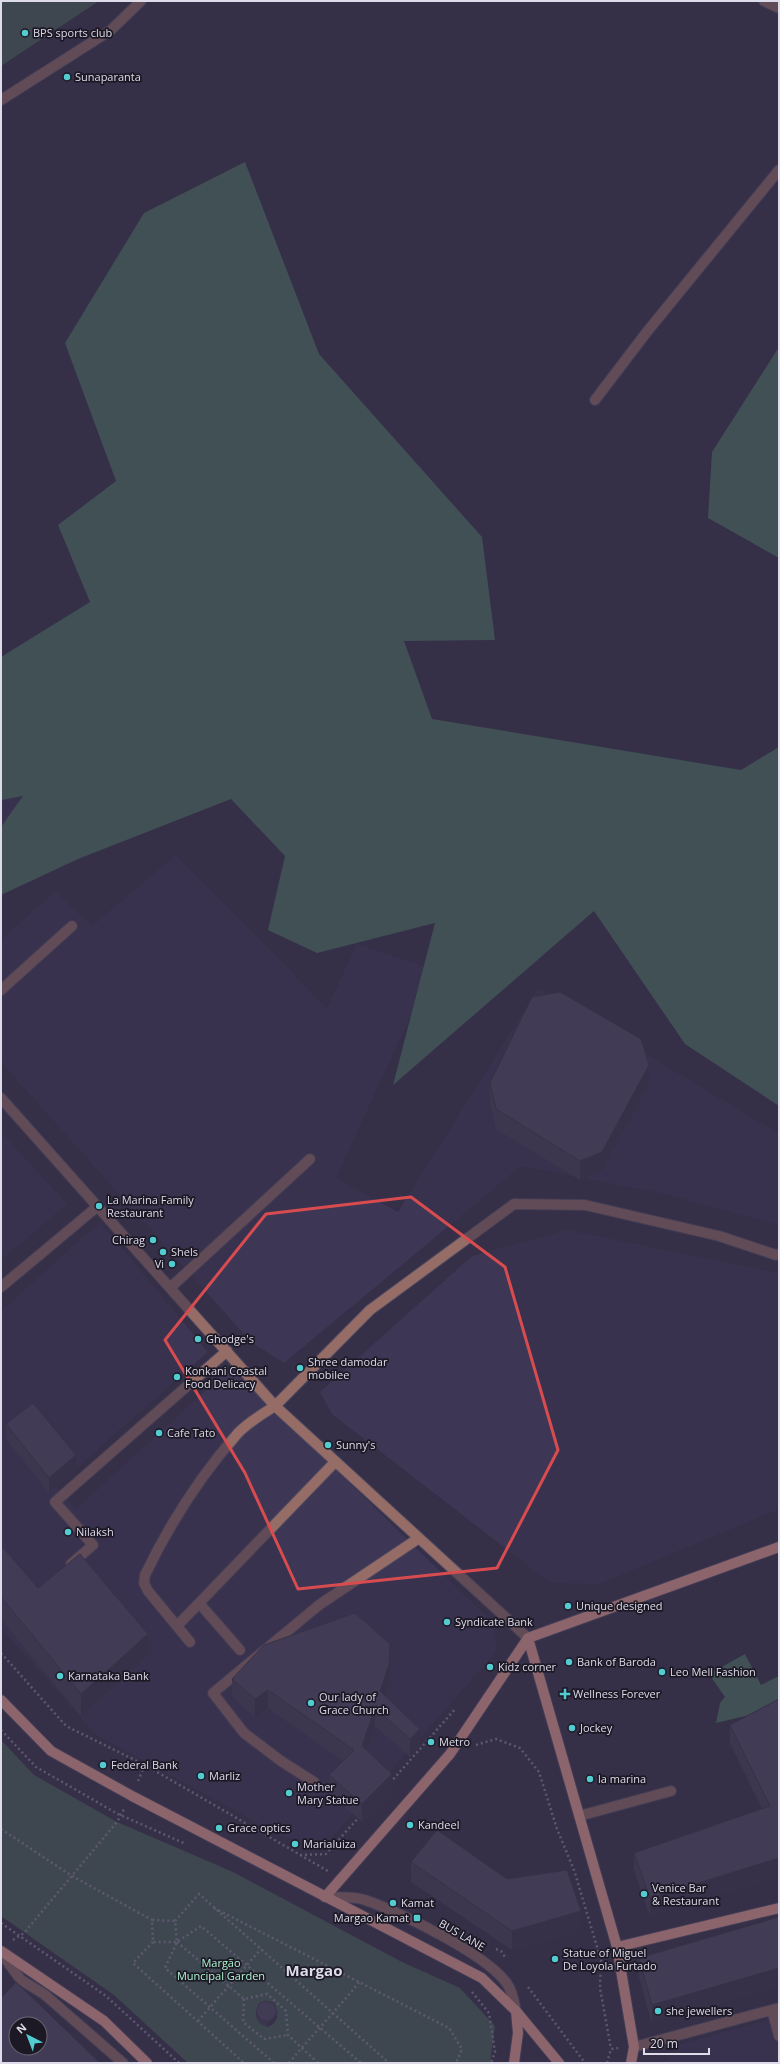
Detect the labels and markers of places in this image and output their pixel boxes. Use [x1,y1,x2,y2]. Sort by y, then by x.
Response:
place label: BPS sports club [33,25,113,40]
marker: BPS sports club [20,28,30,38]
place label: Sunaparanta [75,69,141,84]
marker: Sunaparanta [62,72,72,82]
place label: La Marina Family Restaurant [107,1192,194,1220]
marker: La Marina Family Restaurant [94,1201,104,1211]
place label: Chirag [112,1232,145,1247]
marker: Chirag [148,1235,158,1245]
place label: Shels [171,1244,198,1259]
marker: Shels [158,1247,168,1257]
place label: Vi [155,1256,164,1271]
marker: Vi [167,1259,177,1269]
place label: Ghodge's [206,1331,254,1346]
marker: Ghodge's [193,1334,203,1344]
place label: Shree damodar mobilee [308,1354,388,1382]
place label: Konkani Coastal Food Delicacy [185,1363,267,1391]
marker: Shree damodar mobilee [295,1363,305,1373]
marker: Konkani Coastal Food Delicacy [172,1372,182,1382]
place label: Cafe Tato [167,1425,216,1440]
marker: Cafe Tato [154,1428,164,1438]
place label: Sunny's [336,1437,375,1452]
marker: Sunny's [323,1440,333,1450]
place label: Nilaksh [76,1524,114,1539]
marker: Nilaksh [63,1527,73,1537]
place label: Unique designed [576,1598,663,1613]
marker: Unique designed [563,1601,573,1611]
place label: Syndicate Bank [455,1614,533,1629]
marker: Syndicate Bank [442,1617,452,1627]
place label: Bank of Baroda [577,1654,656,1669]
marker: Bank of Baroda [564,1657,574,1667]
place label: Kidz corner [498,1659,557,1674]
marker: Kidz corner [485,1662,495,1672]
place label: Leo Mell Fashion [670,1664,756,1679]
marker: Leo Mell Fashion [657,1667,667,1677]
place label: Karnataka Bank [68,1668,149,1683]
marker: Karnataka Bank [55,1671,65,1681]
place label: Wellness Forever [573,1686,661,1701]
place label: Our lady of Grace Church [319,1689,389,1717]
marker: Wellness Forever [560,1689,570,1699]
marker: Our lady of Grace Church [306,1698,316,1708]
place label: Jockey [579,1720,613,1735]
marker: Jockey [567,1723,577,1733]
place label: Metro [439,1734,470,1749]
marker: Metro [426,1737,436,1747]
place label: Federal Bank [111,1757,178,1772]
marker: Federal Bank [98,1760,108,1770]
place label: Marliz [209,1768,240,1783]
marker: Marliz [196,1771,206,1781]
place label: la marina [598,1771,646,1786]
marker: la marina [585,1774,595,1784]
place label: Mother Mary Statue [297,1779,359,1807]
marker: Mother Mary Statue [284,1788,294,1798]
place label: Kandeel [418,1817,459,1832]
place label: Grace optics [227,1820,290,1835]
marker: Kandeel [405,1820,415,1830]
marker: Grace optics [214,1823,224,1833]
place label: Marialuiza [303,1836,356,1851]
marker: Marialuiza [290,1839,300,1849]
place label: Venice Bar & Restaurant [652,1880,719,1908]
marker: Venice Bar & Restaurant [639,1889,649,1899]
place label: Kamat [401,1895,434,1910]
marker: Kamat [388,1898,398,1908]
place label: Margao Kamat [334,1910,409,1925]
marker: Margao Kamat [412,1913,422,1923]
place label: Statue of Miguel De Loyola Furtado [563,1945,657,1973]
marker: Statue of Miguel De Loyola Furtado [550,1954,560,1964]
place label: she jewellers [666,2003,732,2018]
marker: she jewellers [653,2006,663,2016]

